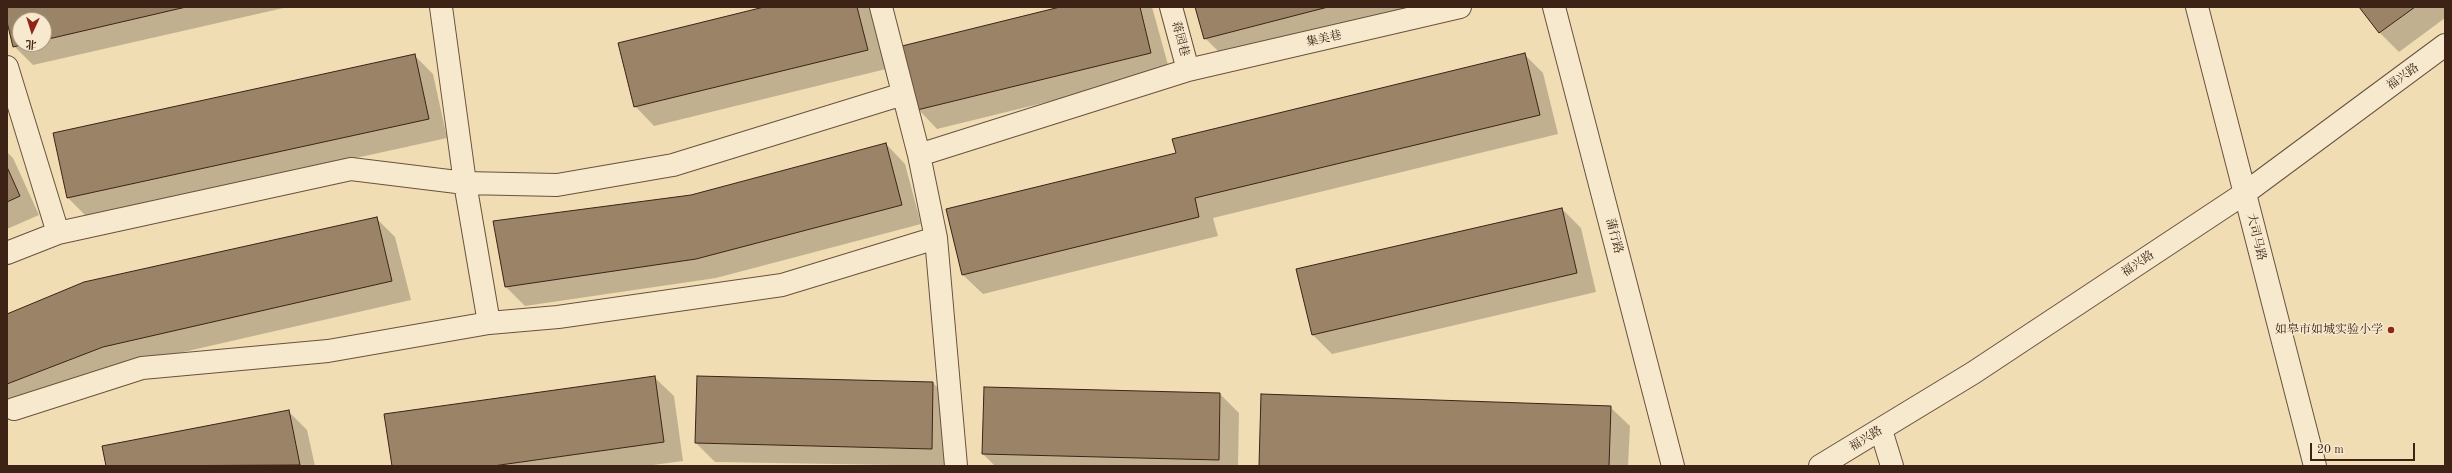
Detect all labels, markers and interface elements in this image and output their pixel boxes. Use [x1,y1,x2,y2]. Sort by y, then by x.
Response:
north arrow [12,12,52,52]
street label: 蒋园巷 [1168,20,1192,58]
street label: 集美巷 [1305,28,1343,50]
text: 北 [25,38,37,49]
street label: 福兴路 [2384,61,2422,93]
street label: 大司马路 [2243,212,2269,262]
street label: 蒲行路 [1603,217,1625,255]
street label: 福兴路 [2119,248,2157,280]
place label: 如皋市如城实验小学 [2275,323,2383,337]
marker: 如皋市如城实验小学 [2386,325,2396,335]
street label: 福兴路 [1847,424,1885,454]
scale bar [2312,435,2417,461]
text: 20 m [2317,444,2344,456]

